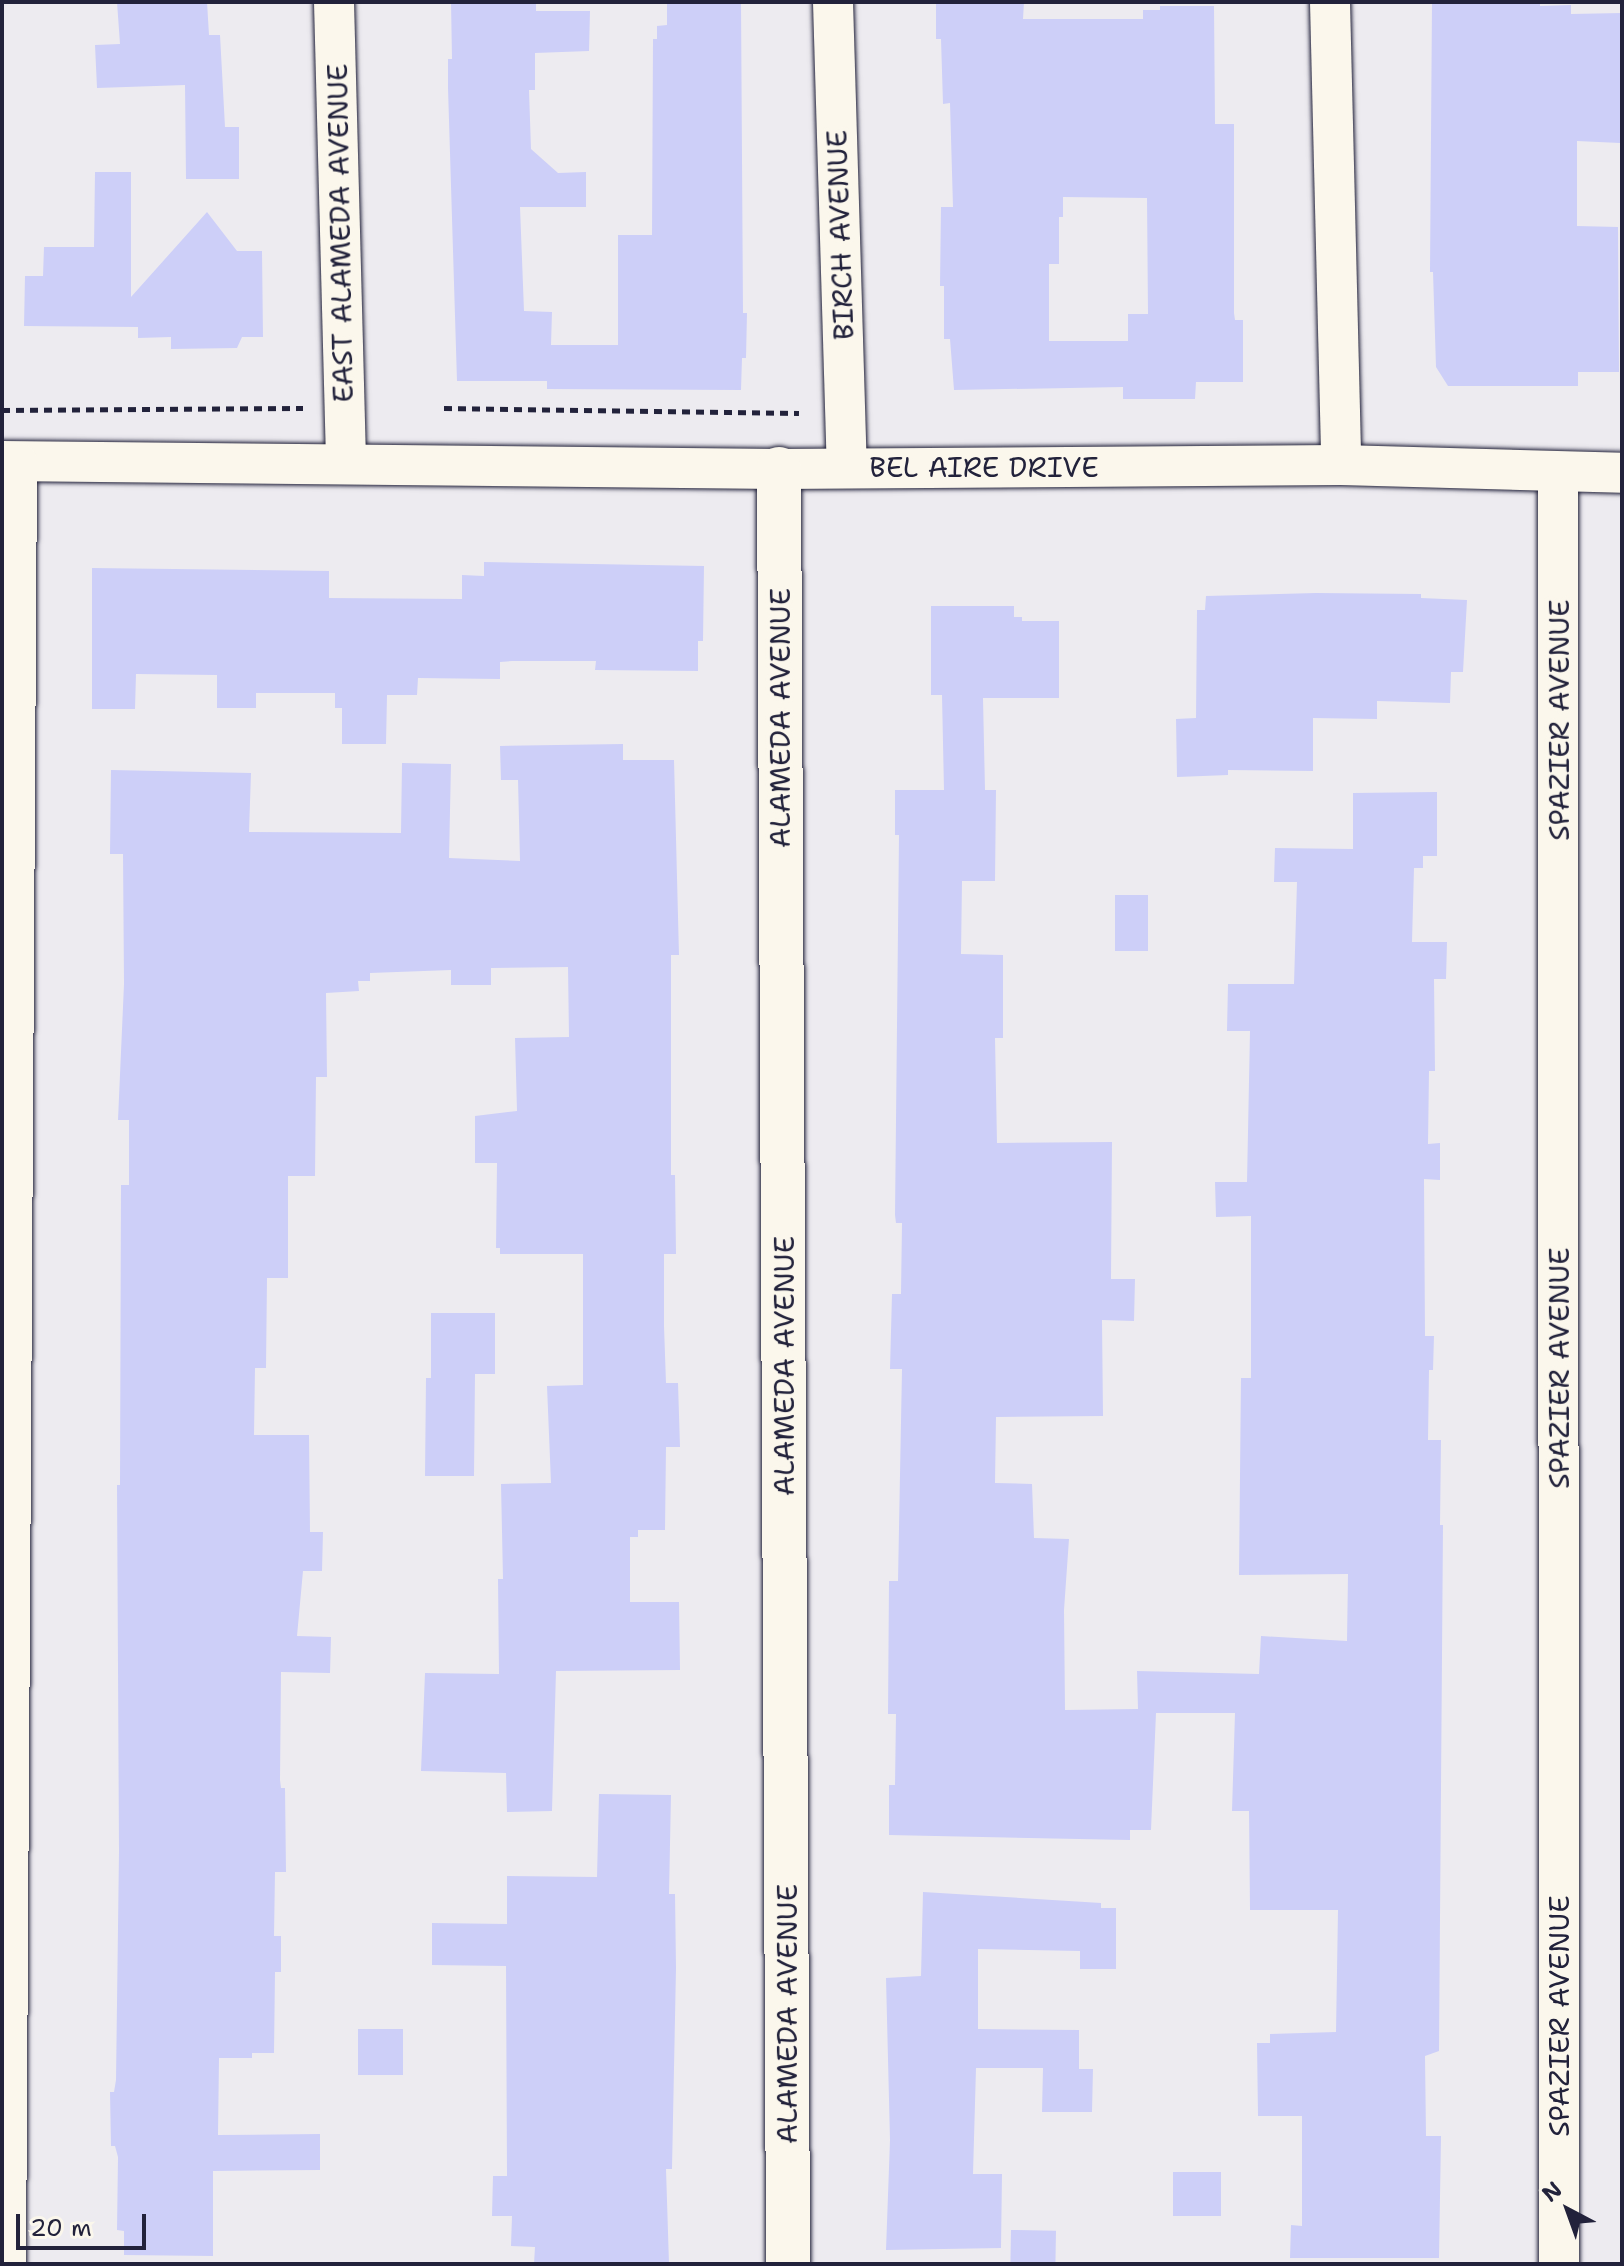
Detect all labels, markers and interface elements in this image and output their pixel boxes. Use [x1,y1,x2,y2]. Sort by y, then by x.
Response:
street label: EAST ALAMEDA AVENUE [320,63,360,403]
street label: BIRCH AVENUE [820,129,860,341]
street label: BEL AIRE DRIVE [869,450,1099,484]
street label: ALAMEDA AVENUE [763,588,797,848]
street label: SPAZIER AVENUE [1542,599,1576,841]
street label: ALAMEDA AVENUE [767,1236,801,1496]
street label: SPAZIER AVENUE [1542,1247,1576,1489]
street label: ALAMEDA AVENUE [770,1884,804,2144]
street label: SPAZIER AVENUE [1542,1895,1576,2137]
north arrow [1528,2170,1608,2250]
text: N [1536,2175,1568,2208]
scale bar [20,2198,150,2248]
text: 20 m [30,2212,92,2244]

